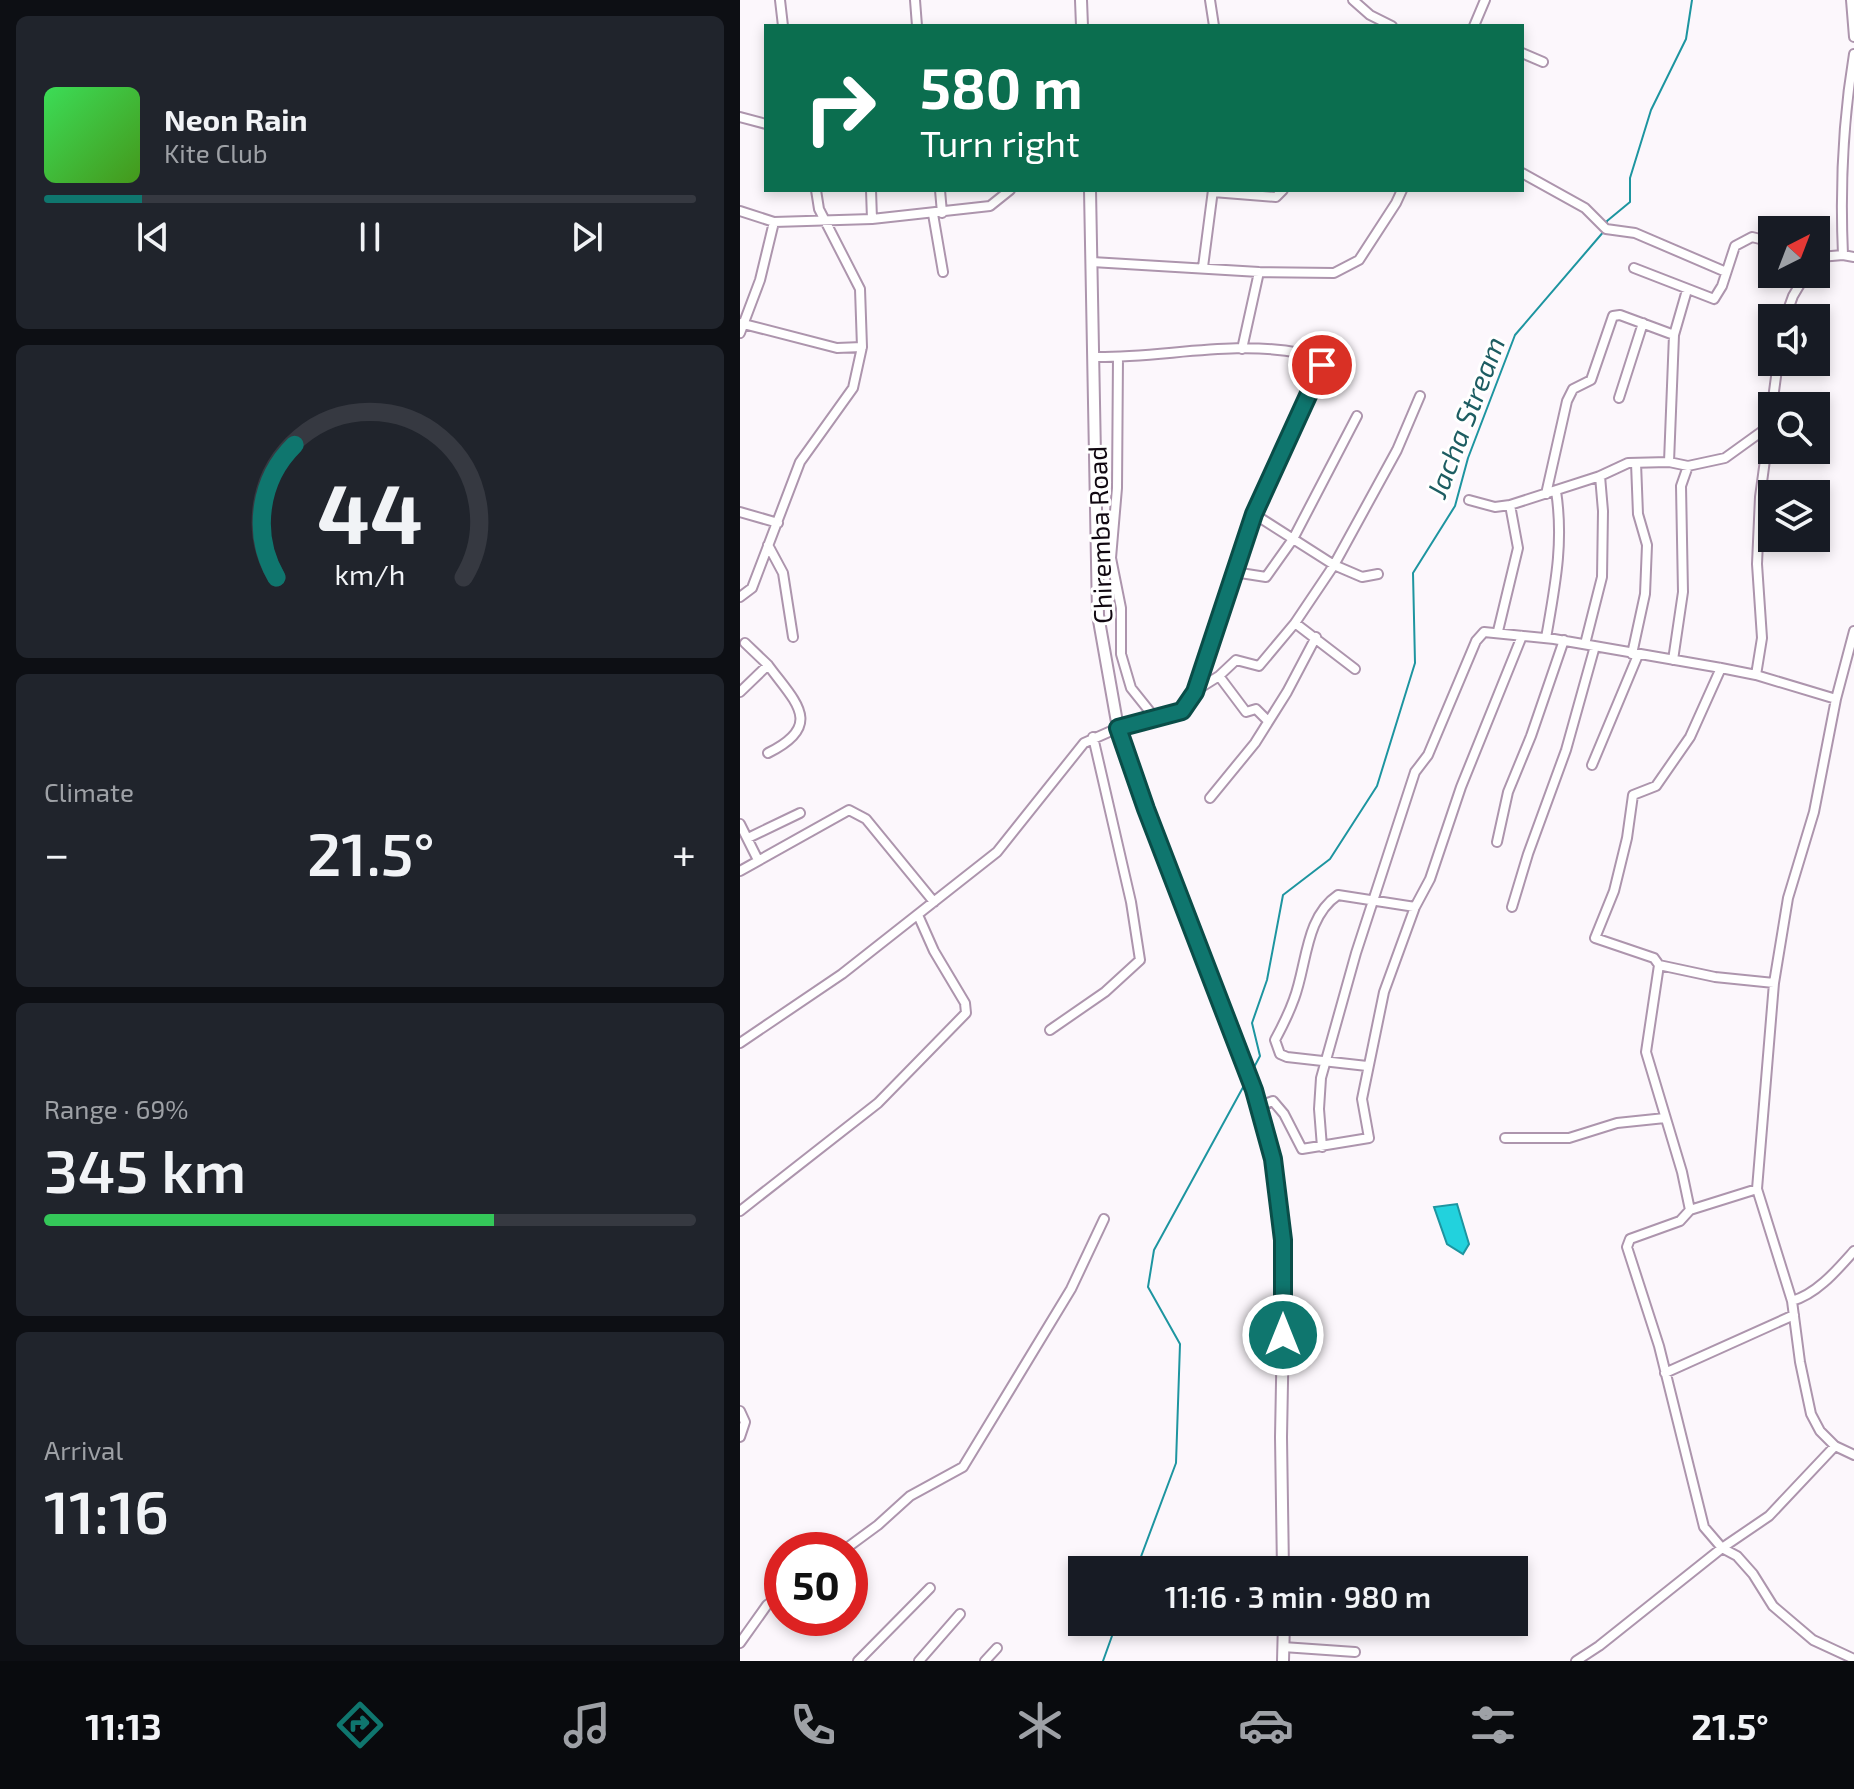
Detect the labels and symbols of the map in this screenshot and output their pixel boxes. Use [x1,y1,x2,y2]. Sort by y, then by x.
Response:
north arrow [1758,216,1830,288]
pin [1288,331,1356,399]
water label: Jacha Stream [1418,332,1511,503]
street label: Chiremba Road [1080,446,1118,624]
position arrow [1241,1293,1325,1377]
speed limit sign: 50 [764,1532,868,1636]

